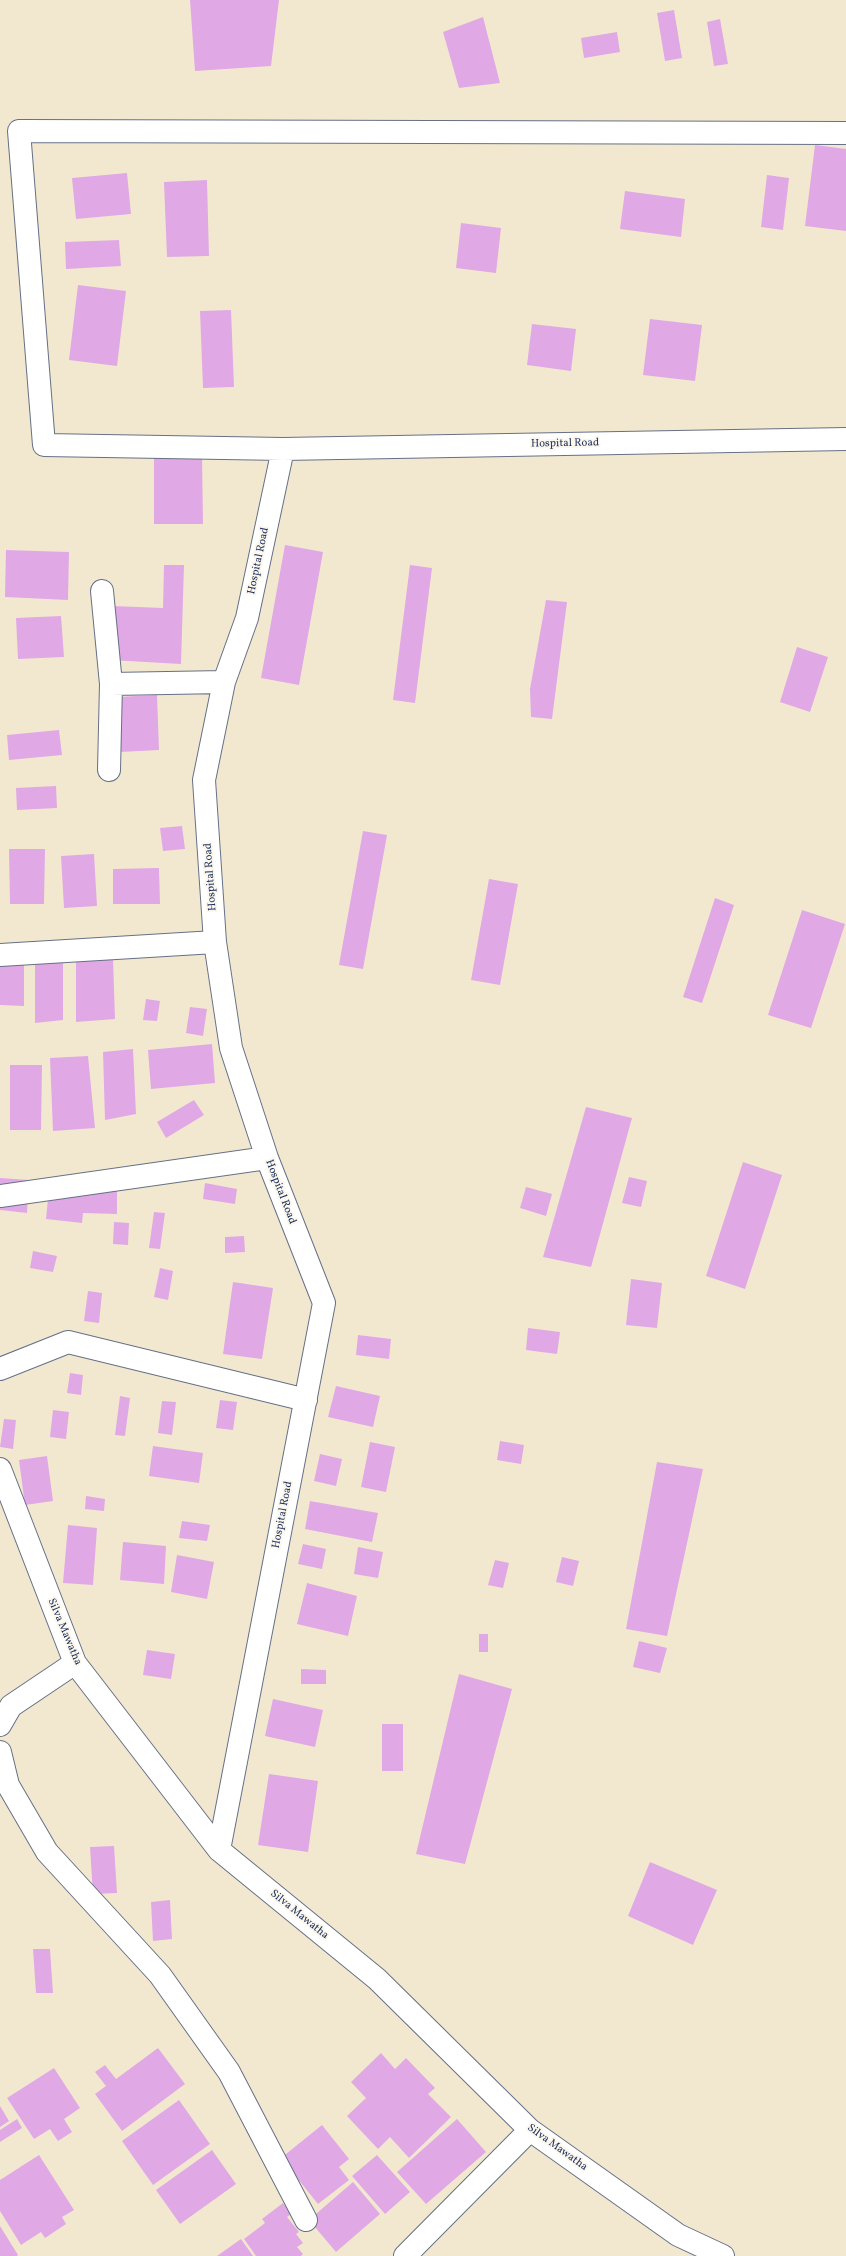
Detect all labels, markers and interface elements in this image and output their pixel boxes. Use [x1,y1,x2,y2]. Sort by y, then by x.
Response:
street label: Hospital Road [531,437,599,451]
street label: Hospital Road [245,526,273,596]
street label: Hospital Road [202,843,220,911]
street label: Hospital Road [262,1158,298,1226]
street label: Hospital Road [270,1480,296,1550]
street label: Silva Mawatha [44,1597,84,1667]
street label: Silva Mawatha [267,1887,331,1943]
street label: Silva Mawatha [524,2122,590,2174]

